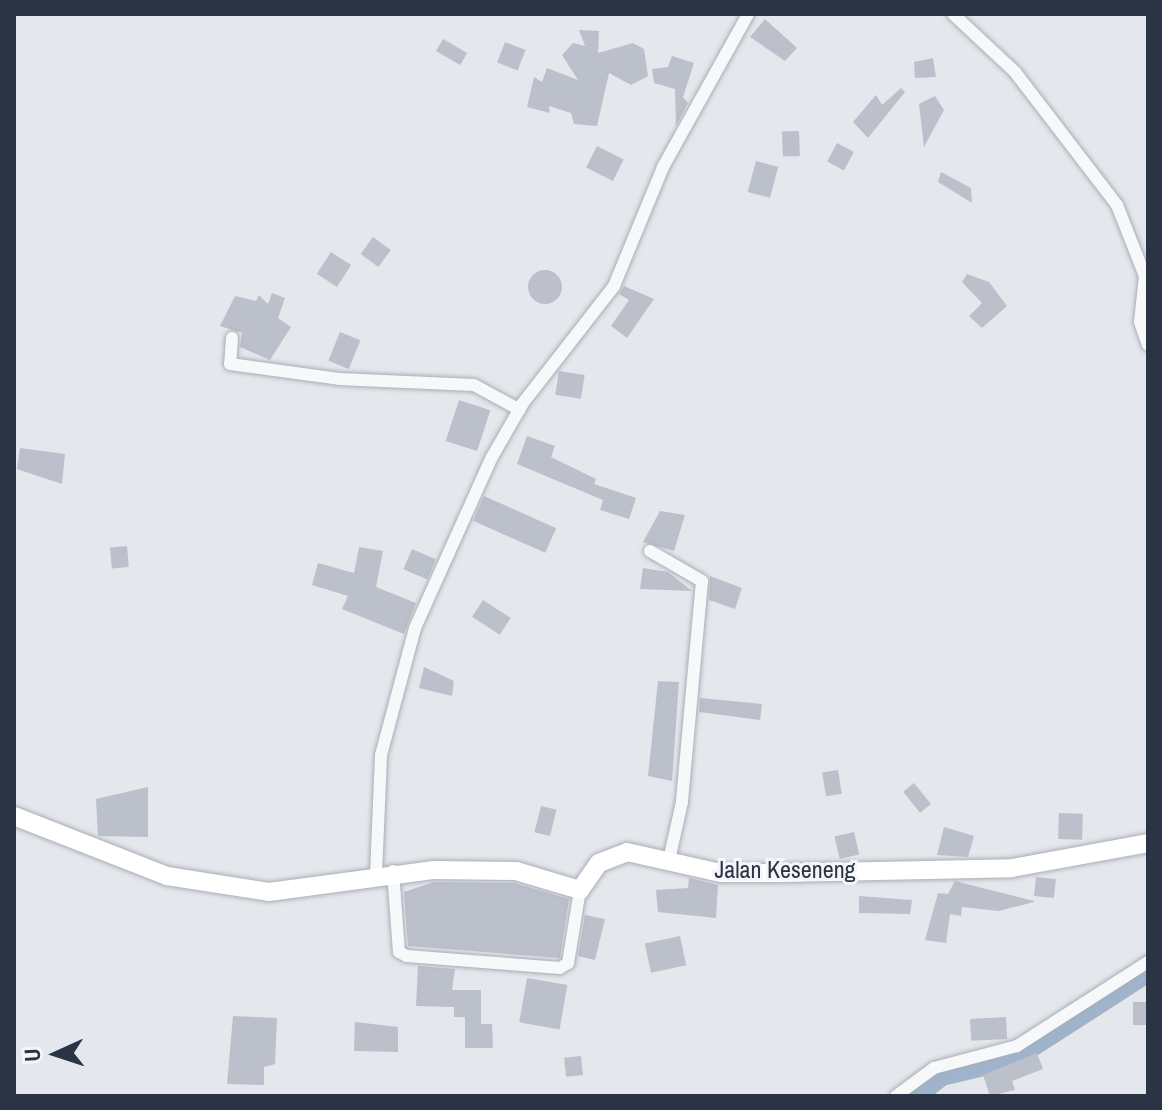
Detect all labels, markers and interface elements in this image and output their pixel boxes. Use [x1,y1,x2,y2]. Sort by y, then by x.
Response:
street label: Jalan Keseneng [714,856,856,884]
north arrow [16,1014,96,1094]
text: U [17,1048,47,1063]

